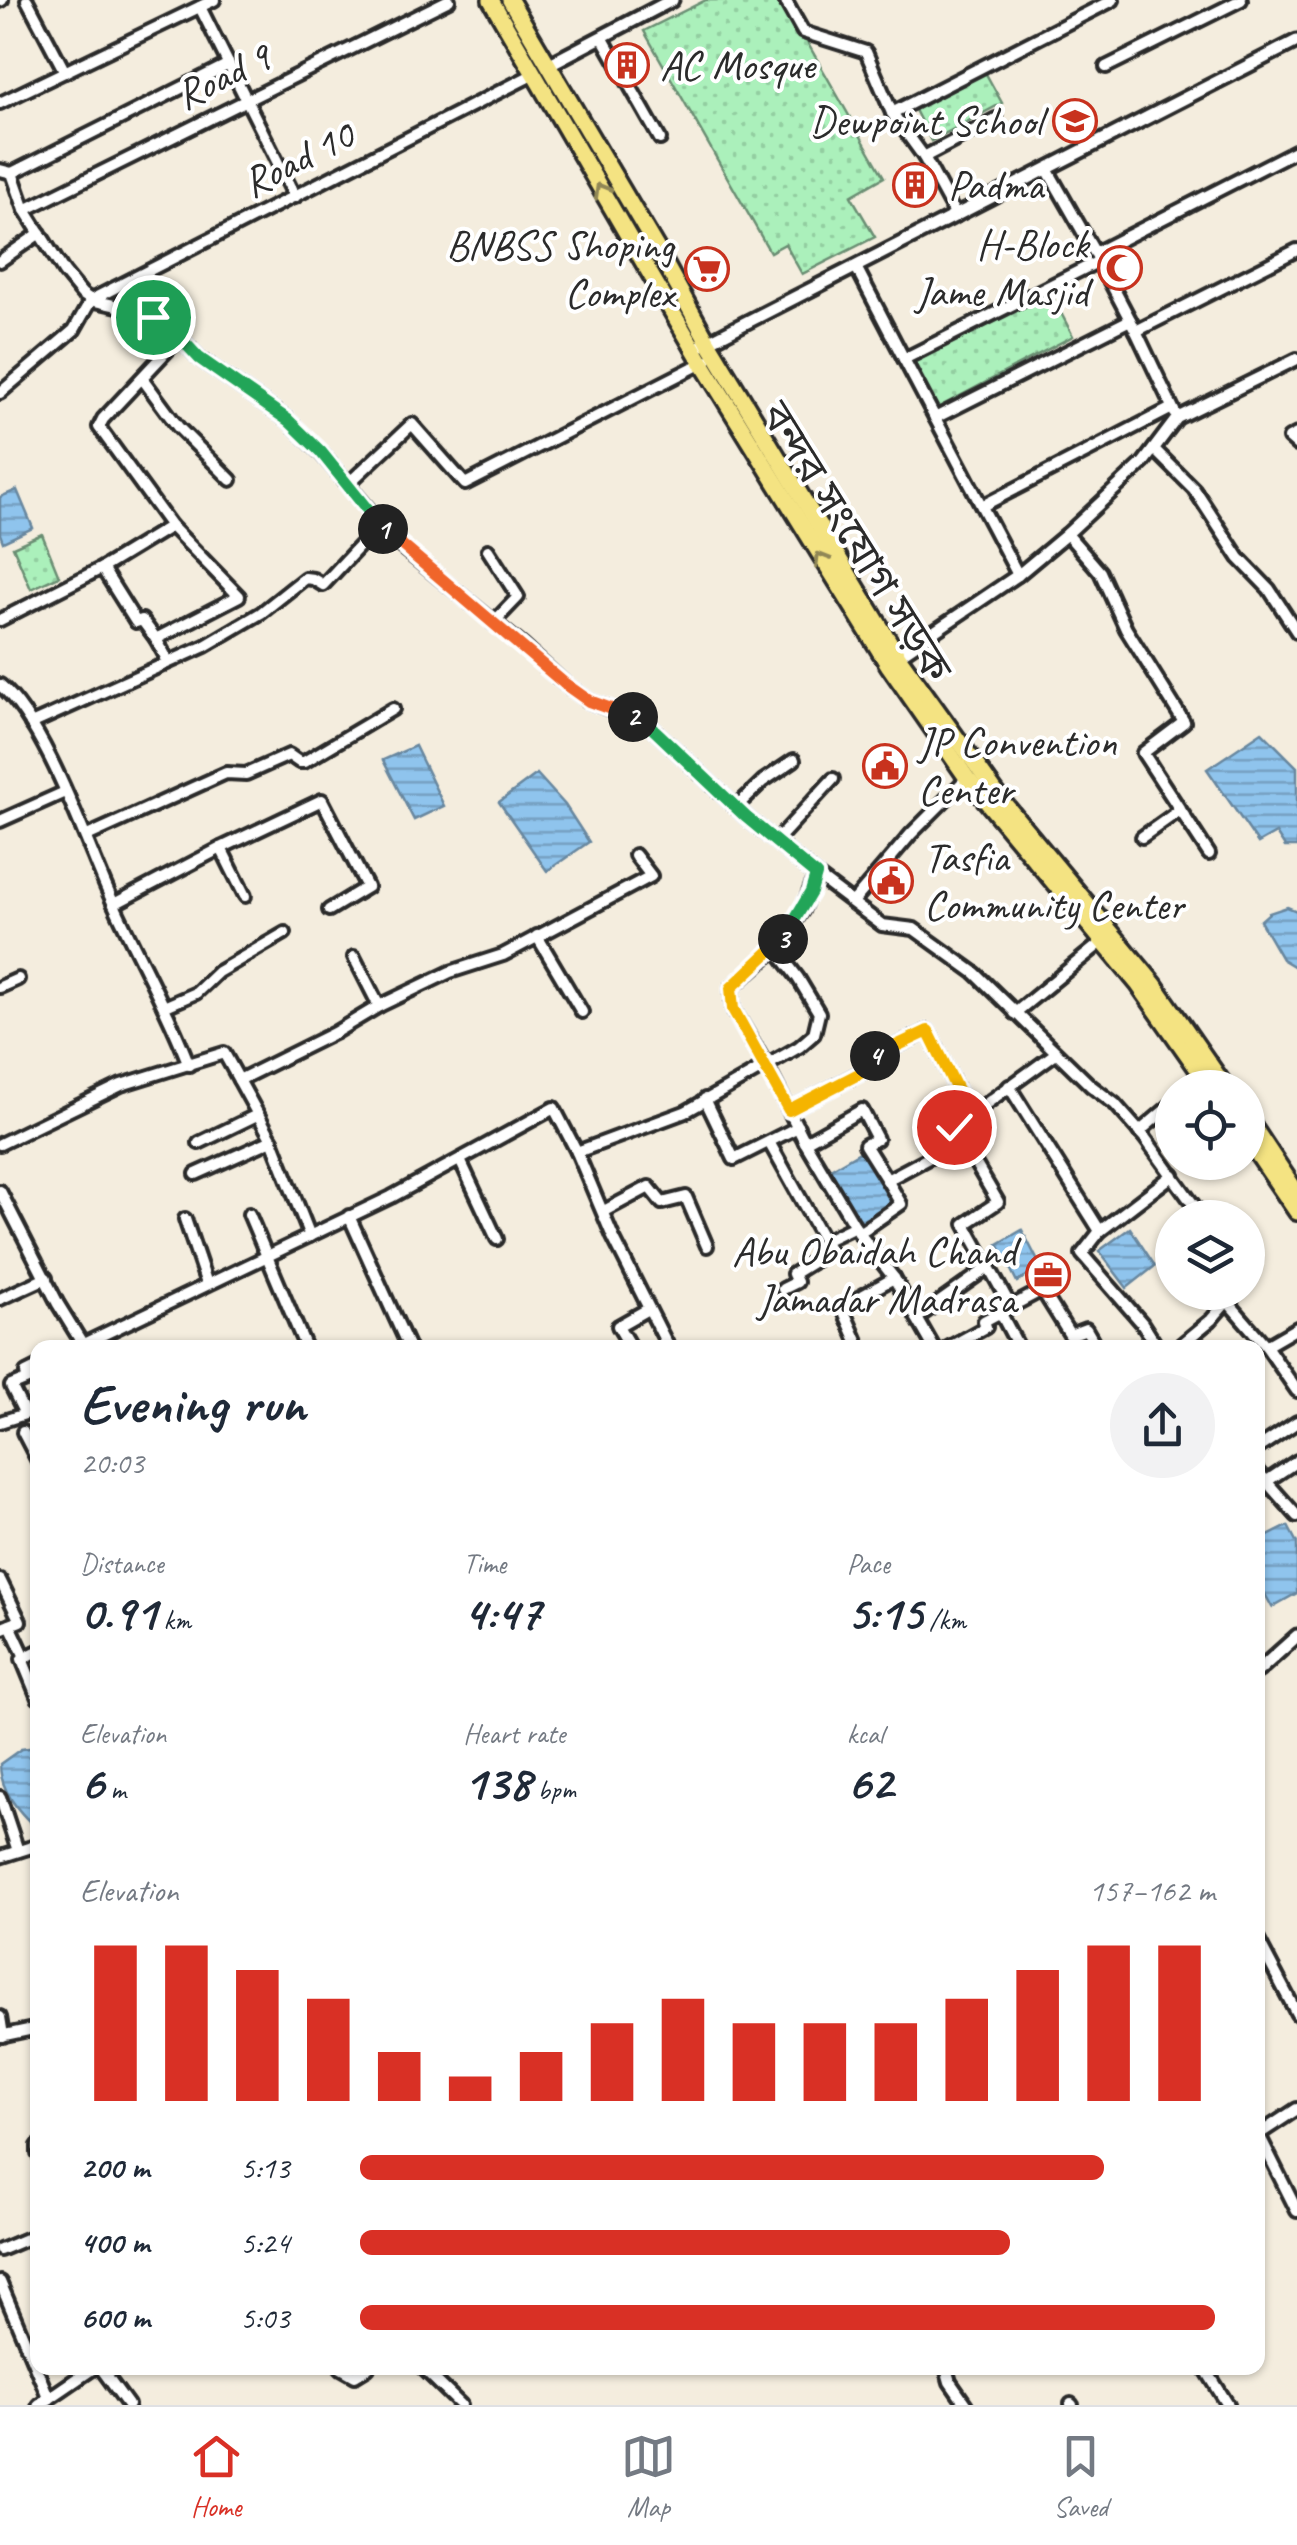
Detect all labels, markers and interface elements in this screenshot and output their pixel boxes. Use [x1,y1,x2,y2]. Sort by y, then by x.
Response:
street label: Road 9 [167,29,282,122]
place label: AC Mosque [660,39,817,92]
building icon: AC Mosque [604,42,650,88]
place label: Dewpoint School [809,95,1049,148]
school or university icon: Dewpoint School [1052,98,1098,144]
street label: Road 10 [233,107,365,209]
place label: Padma [948,159,1046,212]
building icon: Padma [892,162,938,208]
one-way arrow [594,183,613,201]
place label: H-Block Jame Masjid [913,218,1094,319]
place label: BNBSS Shoping Complex [446,219,678,320]
mosque icon: H-Block Jame Masjid [1097,245,1143,291]
supermarket icon: BNBSS Shoping Complex [684,246,730,292]
pin [111,275,196,360]
icon: arrive [126,290,181,345]
street label: বন্দর সংযোগ সড়ক [748,391,964,693]
pin: 1 [358,504,408,554]
text: 1 [377,511,389,546]
one-way arrow [814,552,833,570]
pin: 2 [608,692,658,742]
text: 2 [627,699,639,734]
place label: JP Convention Center [916,716,1118,817]
public building icon: JP Convention Center [862,743,908,789]
place label: Tasfia Community Center [924,831,1186,932]
public building icon: Tasfia Community Center [868,858,914,904]
pin: 3 [758,914,808,964]
text: 3 [777,921,789,956]
pin: 4 [850,1031,900,1081]
text: 4 [869,1038,881,1073]
map controls [1155,1070,1265,1310]
button: locate [1155,1070,1265,1180]
pin [912,1085,997,1170]
icon: check [927,1100,982,1155]
button: layers [1155,1200,1265,1310]
place label: Abu Obaidah Chand Jamadar Madrasa [732,1225,1022,1326]
office icon: Abu Obaidah Chand Jamadar Madrasa [1025,1252,1071,1298]
text: Evening run [80,1369,305,1439]
button: share [1110,1373,1215,1478]
text: 20:03 [80,1442,144,1483]
text: Distance [80,1546,164,1581]
text: Time [463,1546,506,1581]
text: Pace [847,1546,890,1581]
text: 0.91 [80,1581,157,1644]
text: 4:47 [463,1581,541,1644]
text: 5:15 [847,1581,922,1644]
text: km [157,1602,191,1637]
text: /km [922,1602,966,1637]
text: Elevation [80,1716,166,1751]
text: Heart rate [463,1716,565,1751]
text: kcal [847,1716,884,1751]
text: 6 [80,1751,104,1814]
text: 138 [463,1751,531,1814]
text: 62 [847,1751,893,1814]
text: m [104,1772,126,1807]
text: bpm [531,1772,576,1807]
text: Elevation [80,1870,178,1911]
text: 157–162 m [1089,1870,1215,1911]
text: 200 m [80,2147,149,2188]
text: 5:13 [240,2147,290,2188]
text: 400 m [80,2222,149,2263]
text: 5:24 [240,2222,290,2263]
text: 600 m [80,2297,150,2338]
text: 5:03 [240,2297,290,2338]
tab: Home [189,2429,244,2524]
tab: Map [621,2429,676,2524]
tab: Saved [1053,2429,1108,2524]

